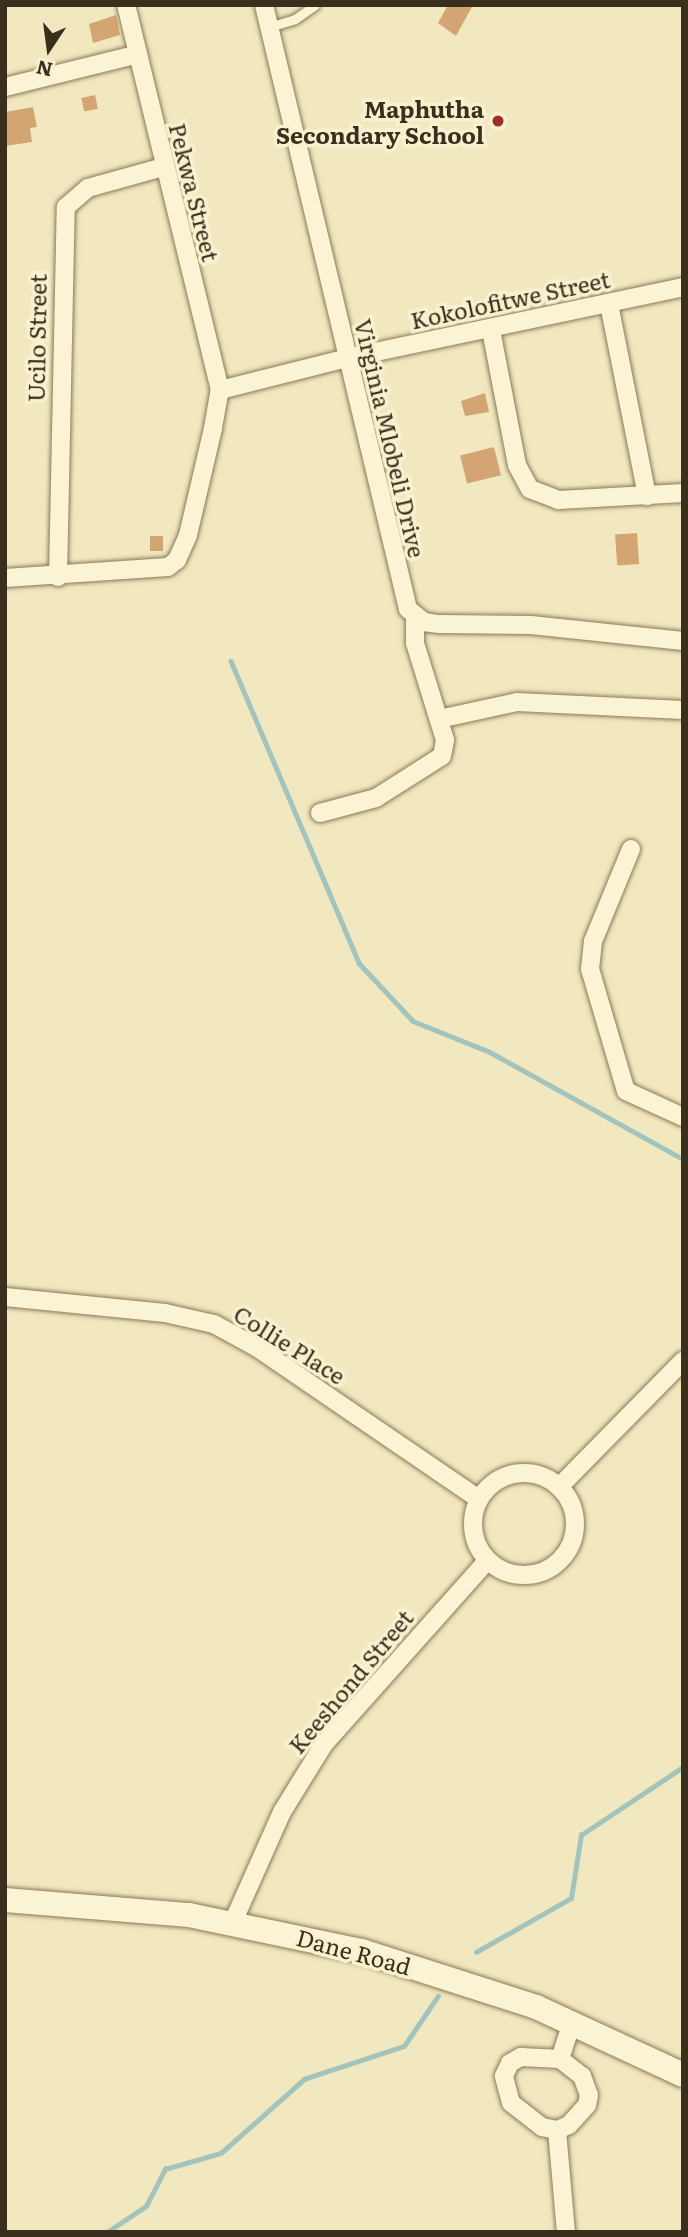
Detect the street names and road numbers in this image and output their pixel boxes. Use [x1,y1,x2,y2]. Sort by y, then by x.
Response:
street label: Pekwa Street [165,120,225,264]
street label: Kokolofitwe Street [408,264,612,334]
street label: Ucilo Street [21,274,51,402]
street label: Virginia Mlobeli Drive [350,316,432,560]
street label: Collie Place [229,1299,351,1389]
street label: Keeshond Street [282,1604,418,1758]
street label: Dane Road [294,1923,414,1979]

